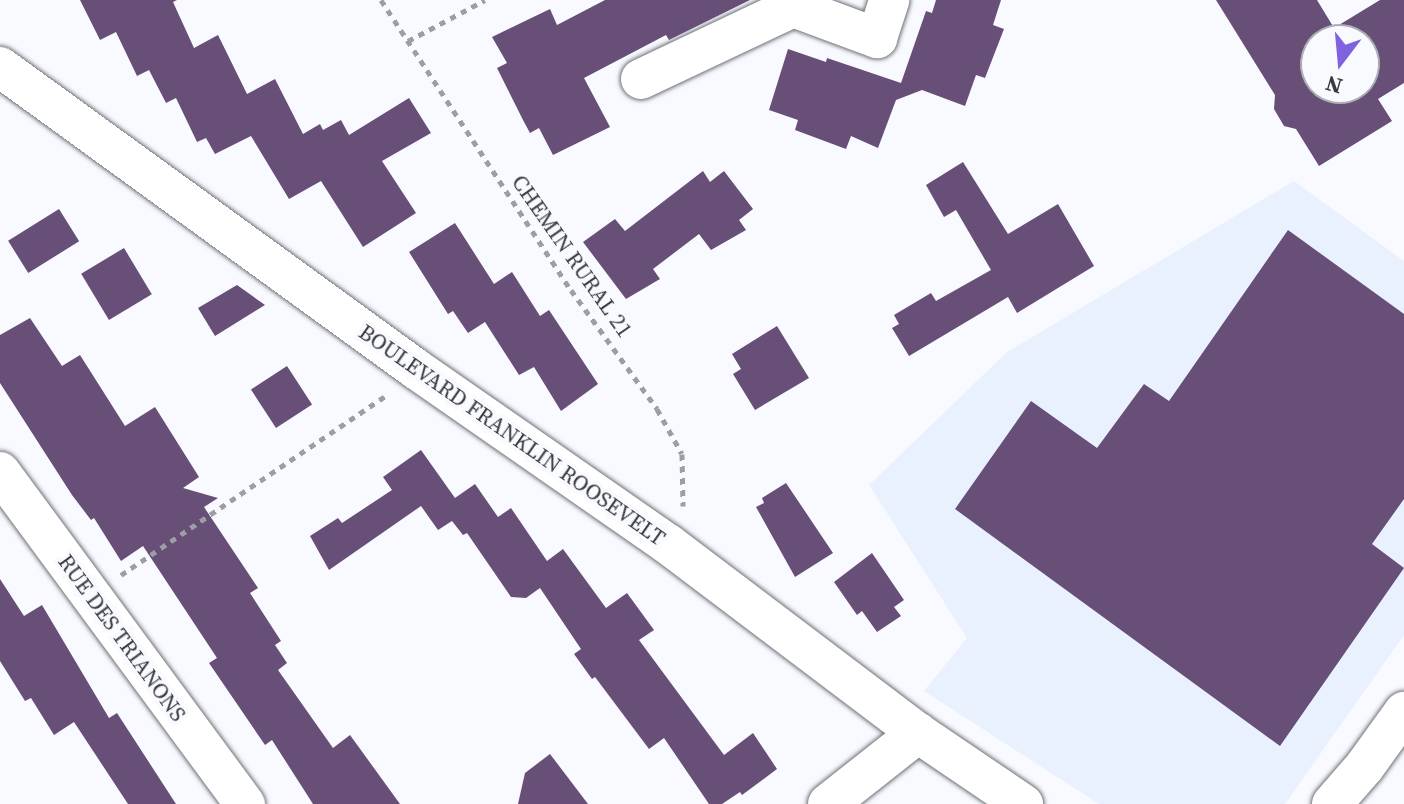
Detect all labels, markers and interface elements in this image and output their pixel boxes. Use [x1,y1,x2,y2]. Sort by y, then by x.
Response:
north arrow [1300,24,1380,104]
text: N [1322,69,1346,102]
street label: CHEMIN RURAL 21 [506,170,638,342]
street label: BOULEVARD FRANKLIN ROOSEVELT [354,319,670,551]
street label: RUE DES TRIANONS [52,549,192,727]

